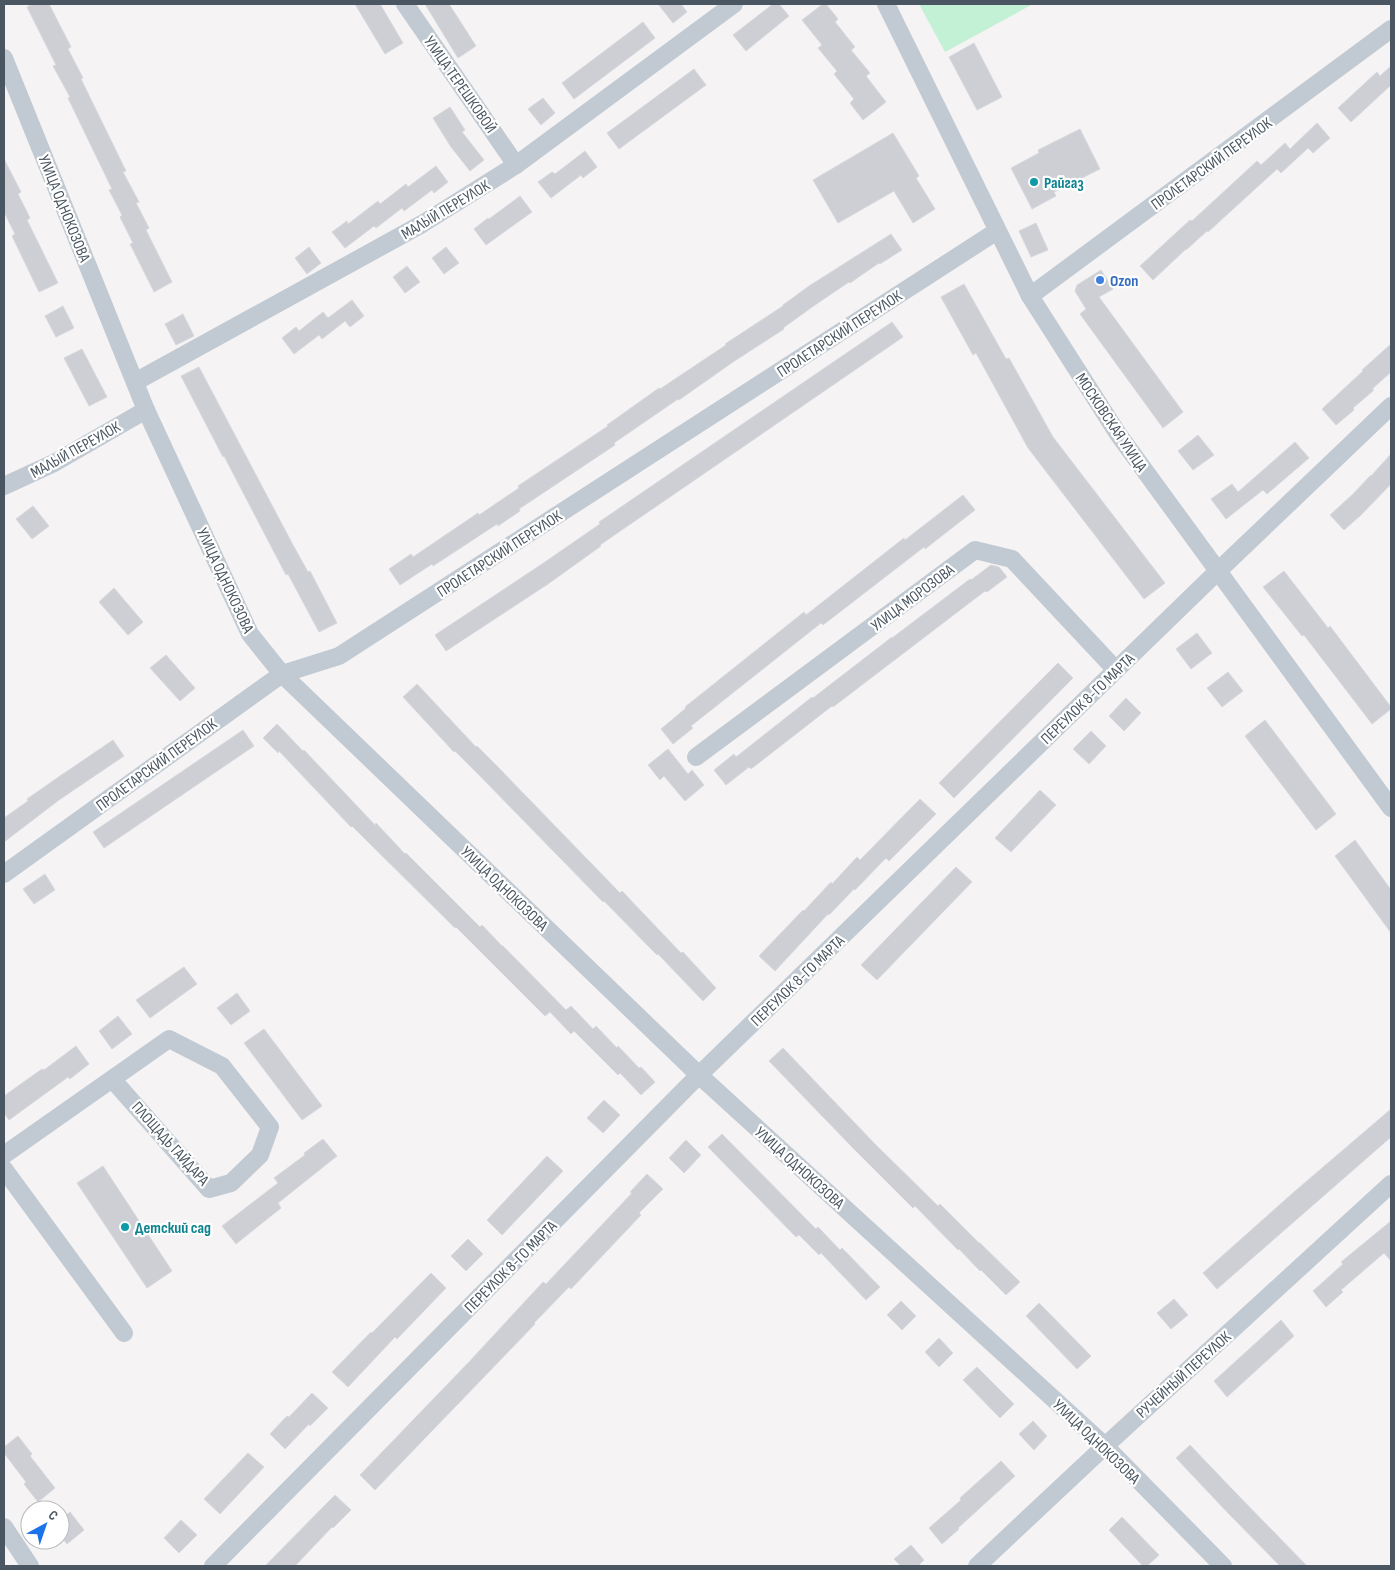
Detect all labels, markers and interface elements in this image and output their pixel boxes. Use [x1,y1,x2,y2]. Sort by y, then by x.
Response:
street label: УЛИЦА ТЕРЕШКОВОЙ [419,33,500,137]
street label: ПРОЛЕТАРСКИЙ ПЕРЕУЛОК [1148,113,1277,214]
street label: УЛИЦА ОДНОКОЗОВА [33,152,94,265]
place label: Райгаз [1044,174,1084,193]
street label: МАЛЫЙ ПЕРЕУЛОК [398,176,494,244]
marker: Райгаз [1028,176,1040,188]
place label: Ozon [1110,272,1138,291]
marker: Ozon [1094,274,1106,286]
street label: ПРОЛЕТАРСКИЙ ПЕРЕУЛОК [774,286,906,382]
street label: МОСКОВСКАЯ УЛИЦА [1071,370,1151,476]
street label: МАЛЫЙ ПЕРЕУЛОК [27,417,125,483]
street label: ПРОЛЕТАРСКИЙ ПЕРЕУЛОК [434,506,566,602]
street label: УЛИЦА ОДНОКОЗОВА [192,525,257,636]
street label: УЛИЦА МОРОЗОВА [867,561,958,636]
street label: ПЕРЕУЛОК 8-ГО МАРТА [1037,649,1139,749]
street label: ПРОЛЕТАРСКИЙ ПЕРЕУЛОК [93,714,222,815]
street label: УЛИЦА ОДНОКОЗОВА [456,843,552,936]
street label: ПЕРЕУЛОК 8-ГО МАРТА [747,931,849,1031]
street label: ПЛОЩАДЬ ГАЙДАРА [127,1098,213,1190]
street label: УЛИЦА ОДНОКОЗОВА [750,1123,848,1213]
street label: ПЕРЕУЛОК 8-ГО МАРТА [461,1217,561,1317]
place label: Детский сад [135,1219,211,1238]
marker: Детский сад [119,1221,131,1233]
street label: РУЧЕЙНЫЙ ПЕРЕУЛОК [1133,1327,1236,1423]
street label: УЛИЦА ОДНОКОЗОВА [1048,1396,1144,1489]
north arrow [20,1500,70,1550]
text: С [45,1507,61,1524]

